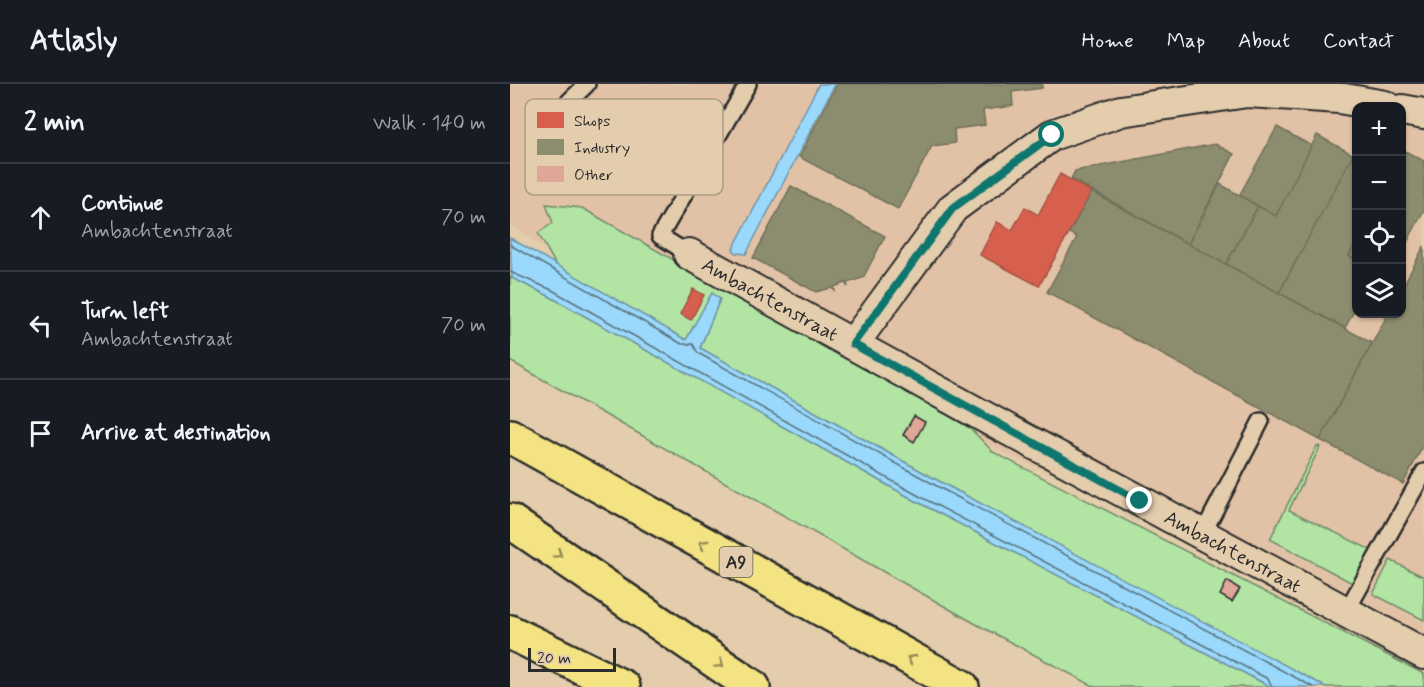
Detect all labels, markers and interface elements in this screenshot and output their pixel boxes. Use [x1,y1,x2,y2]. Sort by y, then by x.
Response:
text: Atlasly [30,23,118,60]
text: Home [1082,27,1134,55]
text: Map [1167,27,1205,55]
text: About [1238,27,1290,55]
text: Contact [1323,27,1394,55]
legend [525,99,723,195]
map controls [1352,102,1406,318]
button: + [1352,102,1406,156]
text: 2 min [24,106,85,140]
text: Walk · 140 m [373,110,486,137]
text: Shops [574,111,611,132]
route start [1038,121,1064,147]
text: Industry [574,138,630,159]
button: − [1352,156,1406,210]
text: Other [574,165,613,186]
text: Continue [81,190,163,218]
icon: ahead [24,201,57,234]
text: 70 m [441,204,486,231]
button: locate [1352,210,1406,264]
text: Ambachtenstraat [81,218,233,245]
street label: Ambachtenstraat [697,252,843,349]
button: layers [1352,264,1406,318]
text: Turn left [81,298,169,326]
icon: left [24,309,57,342]
text: 70 m [441,312,486,339]
text: Ambachtenstraat [81,326,233,353]
icon: arrive [24,417,57,450]
text: Arrive at destination [81,419,271,447]
route end [1126,487,1152,513]
street label: Ambachtenstraat [1159,505,1306,600]
one-way arrow [699,540,710,551]
one-way arrow [552,547,563,558]
road number: A9 [720,547,752,577]
scale bar [528,645,616,672]
text: 20 m [537,648,571,669]
one-way arrow [907,655,917,666]
one-way arrow [713,657,724,668]

